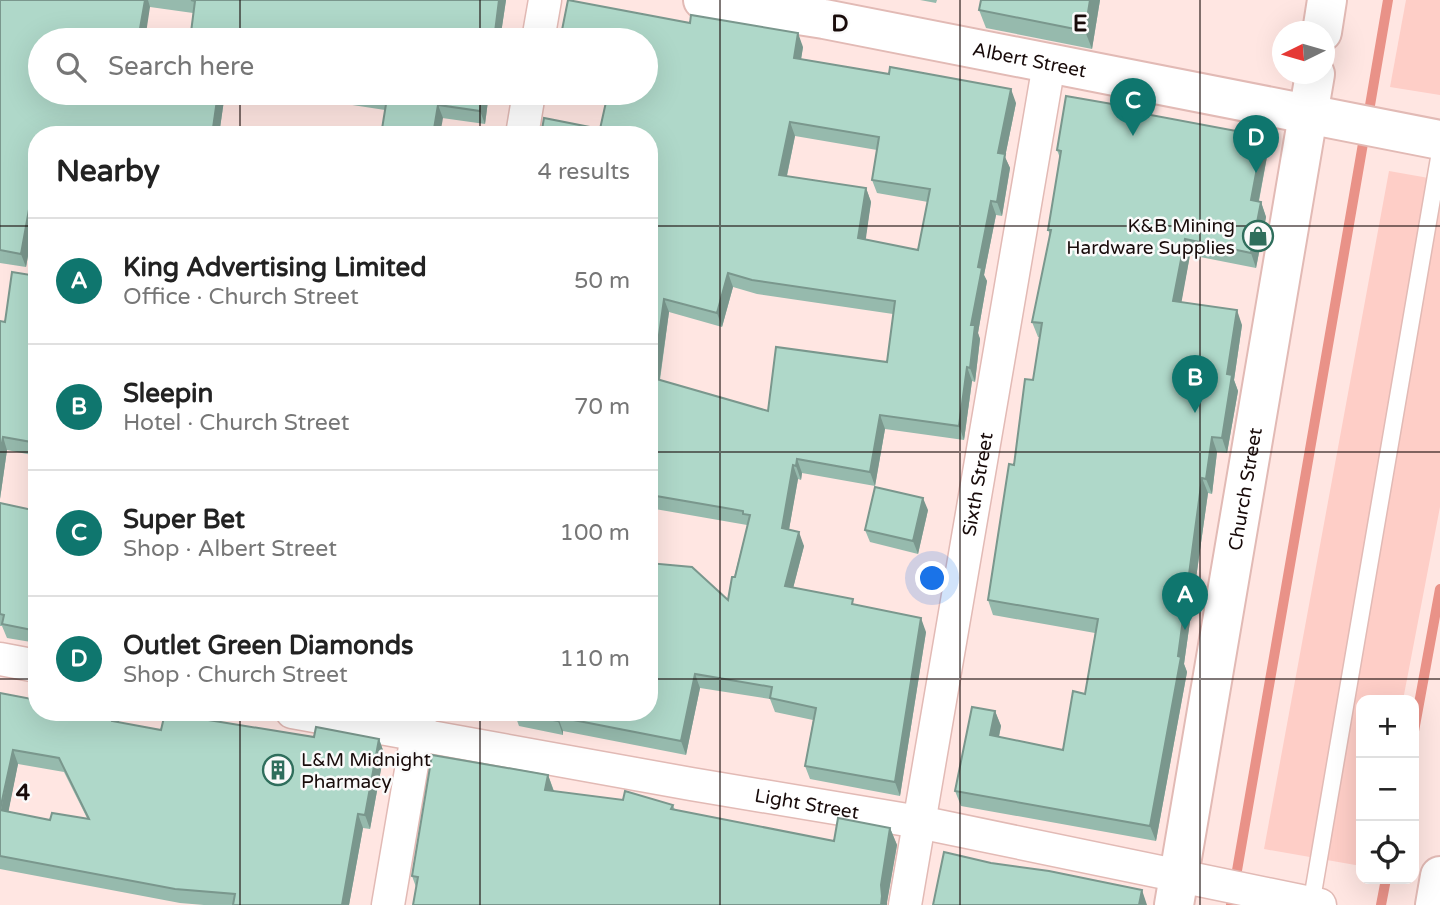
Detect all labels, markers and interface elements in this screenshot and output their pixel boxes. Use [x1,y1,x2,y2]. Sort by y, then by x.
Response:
text: D [831,10,849,38]
text: E [1073,10,1087,38]
north arrow [1272,21,1335,84]
search box [28,28,658,105]
street label: Albert Street [971,38,1088,82]
icon: search [52,48,90,86]
text: Search here [108,51,254,82]
pin: C [1110,78,1156,136]
pin: D [1233,115,1279,173]
text: Nearby [56,153,160,190]
text: 4 results [537,158,630,186]
place label: K&B Mining Hardware Supplies [1066,215,1235,259]
shop icon: K&B Mining Hardware Supplies [1241,219,1275,253]
text: King Advertising Limited [123,252,427,283]
text: A [70,267,88,295]
text: 50 m [574,267,630,295]
text: Office · Church Street [123,283,359,311]
pin: B [1172,355,1218,413]
text: Sleepin [123,378,213,409]
text: B [71,393,87,421]
text: 70 m [574,393,630,421]
text: Hotel · Church Street [123,409,350,437]
street label: Church Street [1224,426,1267,552]
street label: Sixth Street [958,431,998,538]
text: Super Bet [123,504,245,535]
text: C [71,519,87,547]
text: 100 m [560,519,630,547]
text: Shop · Albert Street [123,535,337,563]
your location [915,561,949,595]
pin: A [1162,572,1208,630]
text: Outlet Green Diamonds [123,630,414,661]
text: D [70,645,88,673]
text: 110 m [560,645,630,673]
text: Shop · Church Street [123,661,348,689]
map controls [1356,695,1419,884]
button: + [1356,695,1419,758]
place label: L&M Midnight Pharmacy [301,749,431,793]
building icon: L&M Midnight Pharmacy [261,753,295,787]
button: − [1356,758,1419,821]
text: 4 [16,779,31,807]
street label: Light Street [753,785,861,824]
button: locate [1356,821,1419,884]

